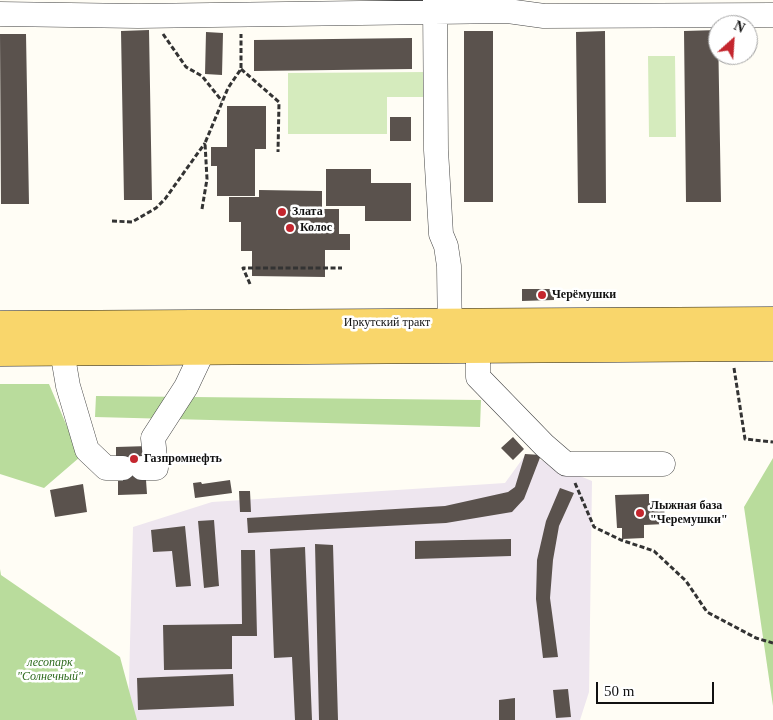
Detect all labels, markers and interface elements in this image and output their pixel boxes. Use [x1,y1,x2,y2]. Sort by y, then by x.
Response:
north arrow [708,15,758,65]
text: N [732,18,747,36]
place label: Злата [292,205,323,219]
marker: Злата [276,206,288,218]
place label: Колос [300,221,332,235]
marker: Колос [284,222,296,234]
place label: Черёмушки [552,288,616,302]
marker: Черёмушки [536,289,548,301]
street label: Иркутский тракт [344,316,430,330]
place label: Газпромнефть [144,452,222,466]
marker: Газпромнефть [128,453,140,465]
place label: Лыжная база "Черемушки" [650,499,728,527]
marker: Лыжная база "Черемушки" [634,507,646,519]
park label: лесопарк "Солнечный" [17,656,83,684]
scale bar [598,672,716,704]
text: 50 m [604,683,634,699]

